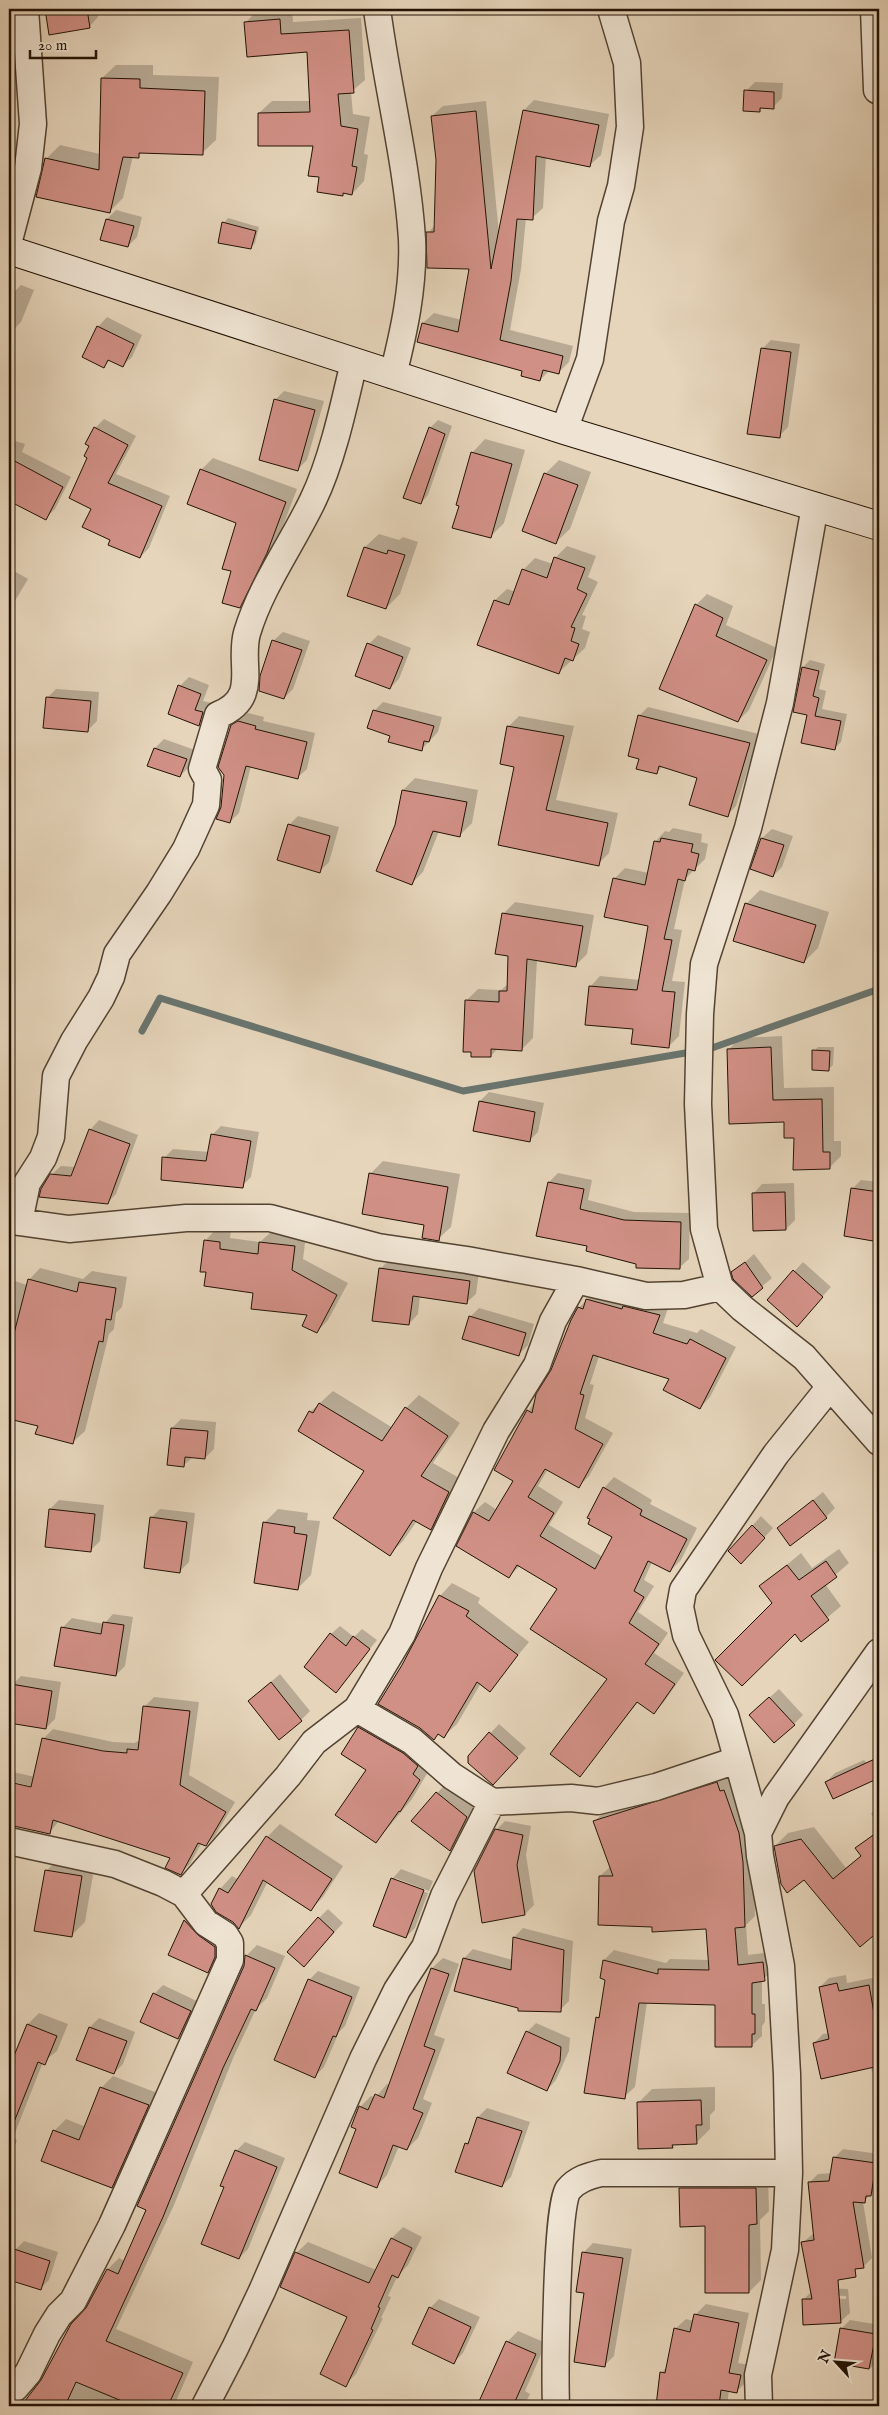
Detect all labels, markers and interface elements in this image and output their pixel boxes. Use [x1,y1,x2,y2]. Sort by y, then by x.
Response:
scale bar [30,28,96,60]
text: 20 m [38,36,68,55]
north arrow [810,2338,860,2388]
text: N [814,2347,836,2367]

